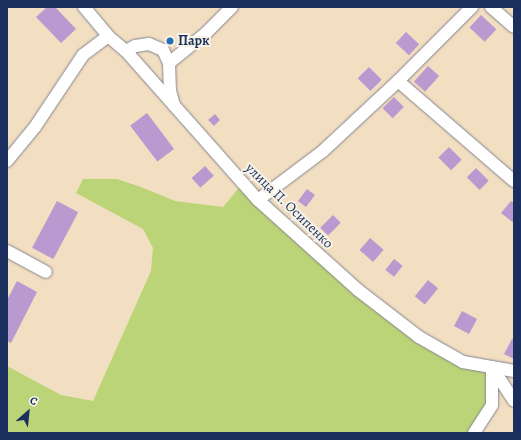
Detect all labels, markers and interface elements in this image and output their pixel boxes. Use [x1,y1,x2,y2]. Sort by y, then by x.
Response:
place label: Парк [178,33,210,49]
marker: Парк [165,36,175,46]
street label: улица П. Осипенко [242,160,336,252]
north arrow [8,392,48,432]
text: С [27,393,40,409]

